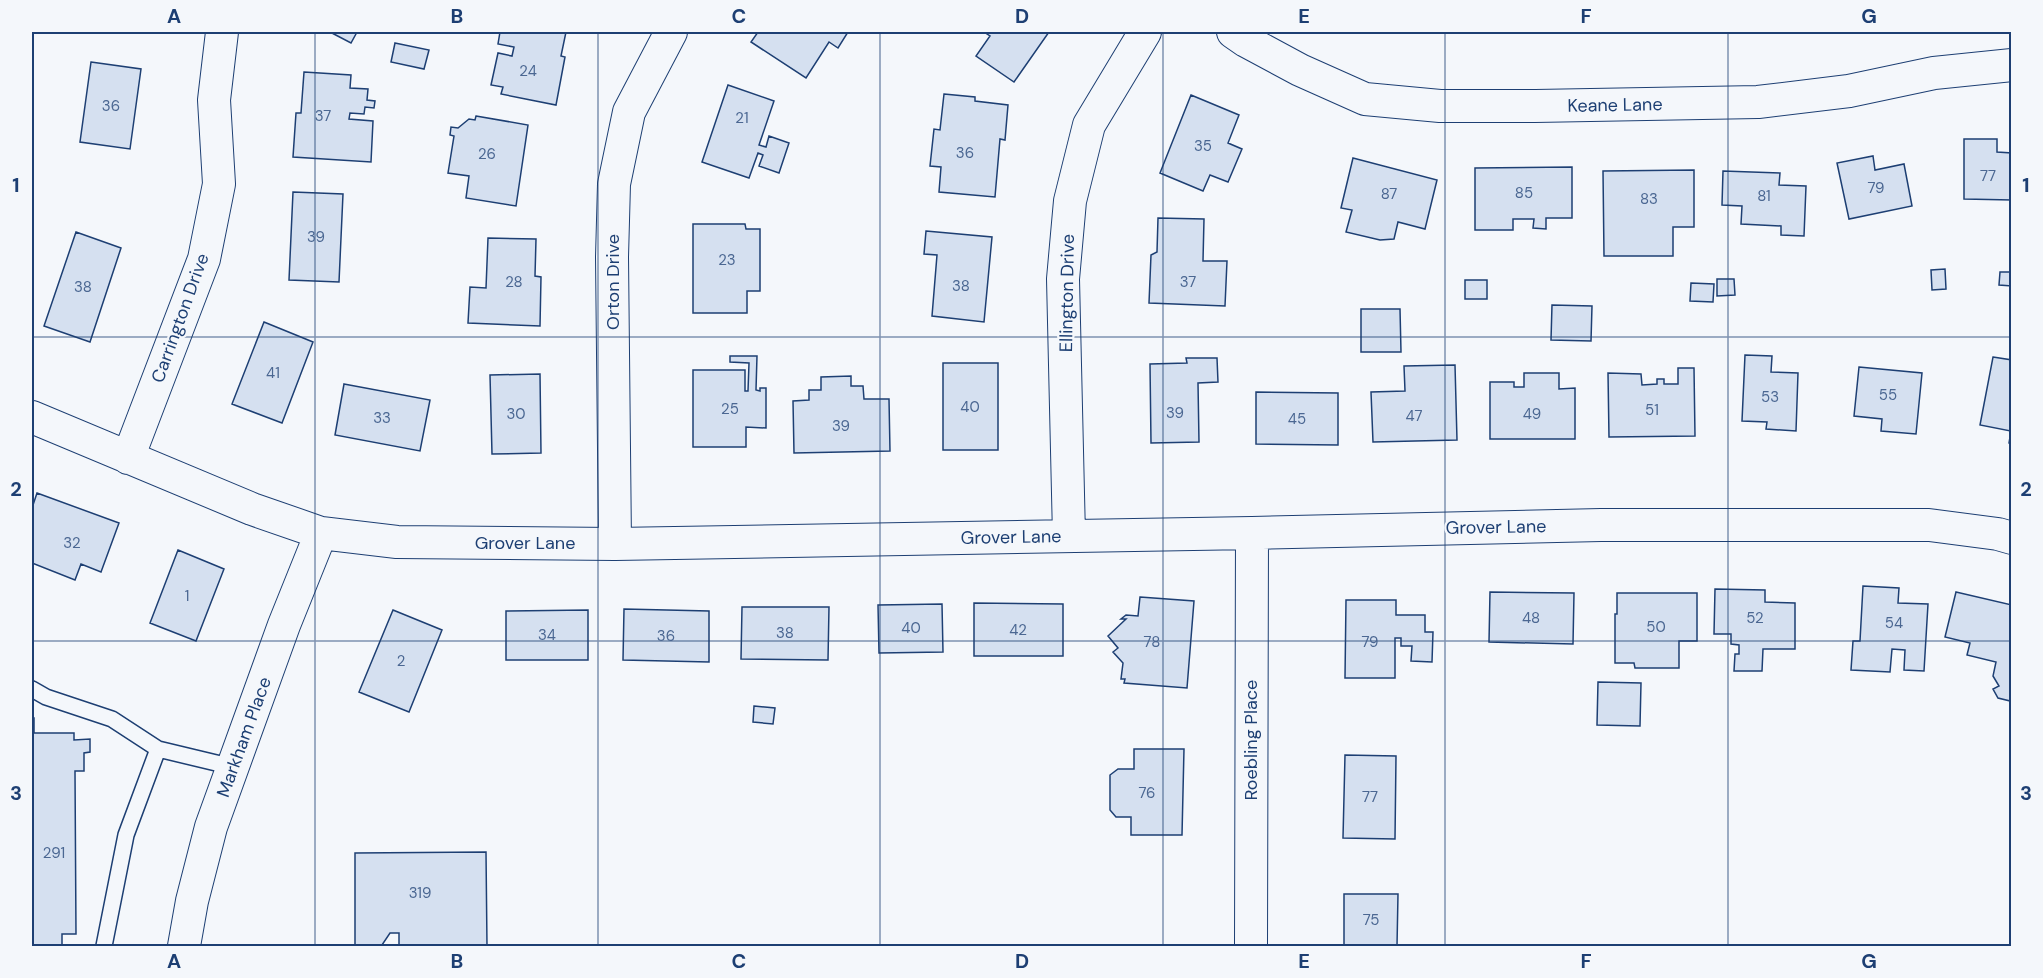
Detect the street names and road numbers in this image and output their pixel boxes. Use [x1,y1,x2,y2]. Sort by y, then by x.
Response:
street label: Keane Lane [1567,92,1663,118]
street label: Orton Drive [601,234,625,330]
street label: Ellington Drive [1054,234,1080,352]
street label: Carrington Drive [145,250,215,386]
street label: Grover Lane [1445,514,1547,540]
street label: Grover Lane [960,524,1062,550]
street label: Grover Lane [475,531,575,555]
street label: Markham Place [211,674,277,800]
street label: Roebling Place [1239,680,1263,800]

